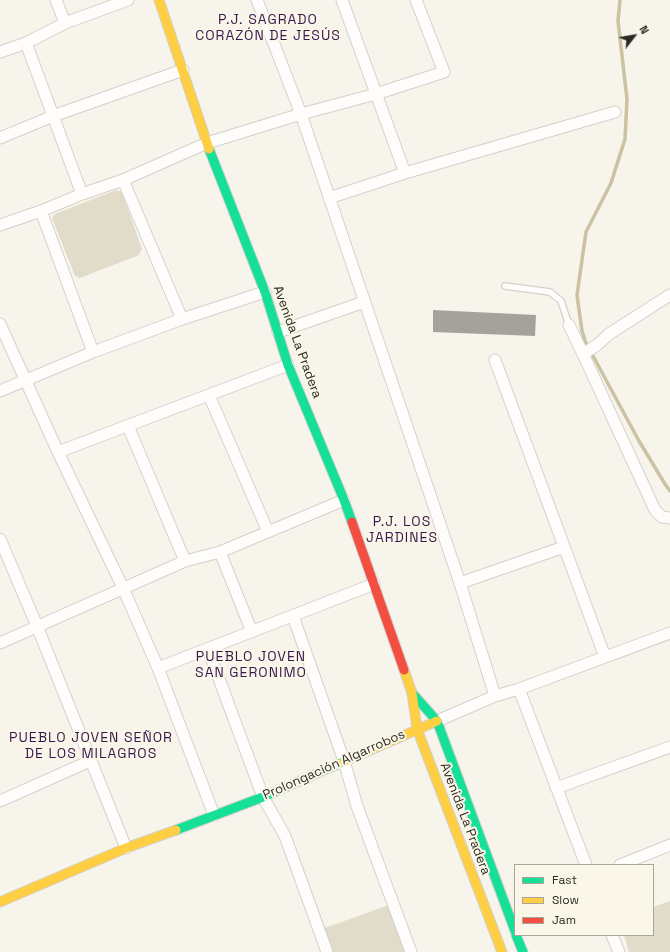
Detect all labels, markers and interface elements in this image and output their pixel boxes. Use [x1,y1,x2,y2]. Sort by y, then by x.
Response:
district label: P.J. SAGRADO CORAZÓN DE JESÚS [195,12,341,44]
north arrow [614,16,654,56]
text: N [636,23,652,37]
street label: Avenida La Pradera [269,284,325,400]
district label: P.J. LOS JARDINES [366,514,438,546]
district label: PUEBLO JOVEN SAN GERONIMO [195,649,307,682]
street label: Prolongación Algarrobos [261,727,407,803]
district label: PUEBLO JOVEN SEÑOR DE LOS MILAGROS [9,730,173,762]
street label: Avenida La Pradera [436,761,494,877]
legend [514,864,654,936]
text: Fast [552,872,577,888]
text: Slow [552,892,579,908]
text: Jam [552,912,576,928]

